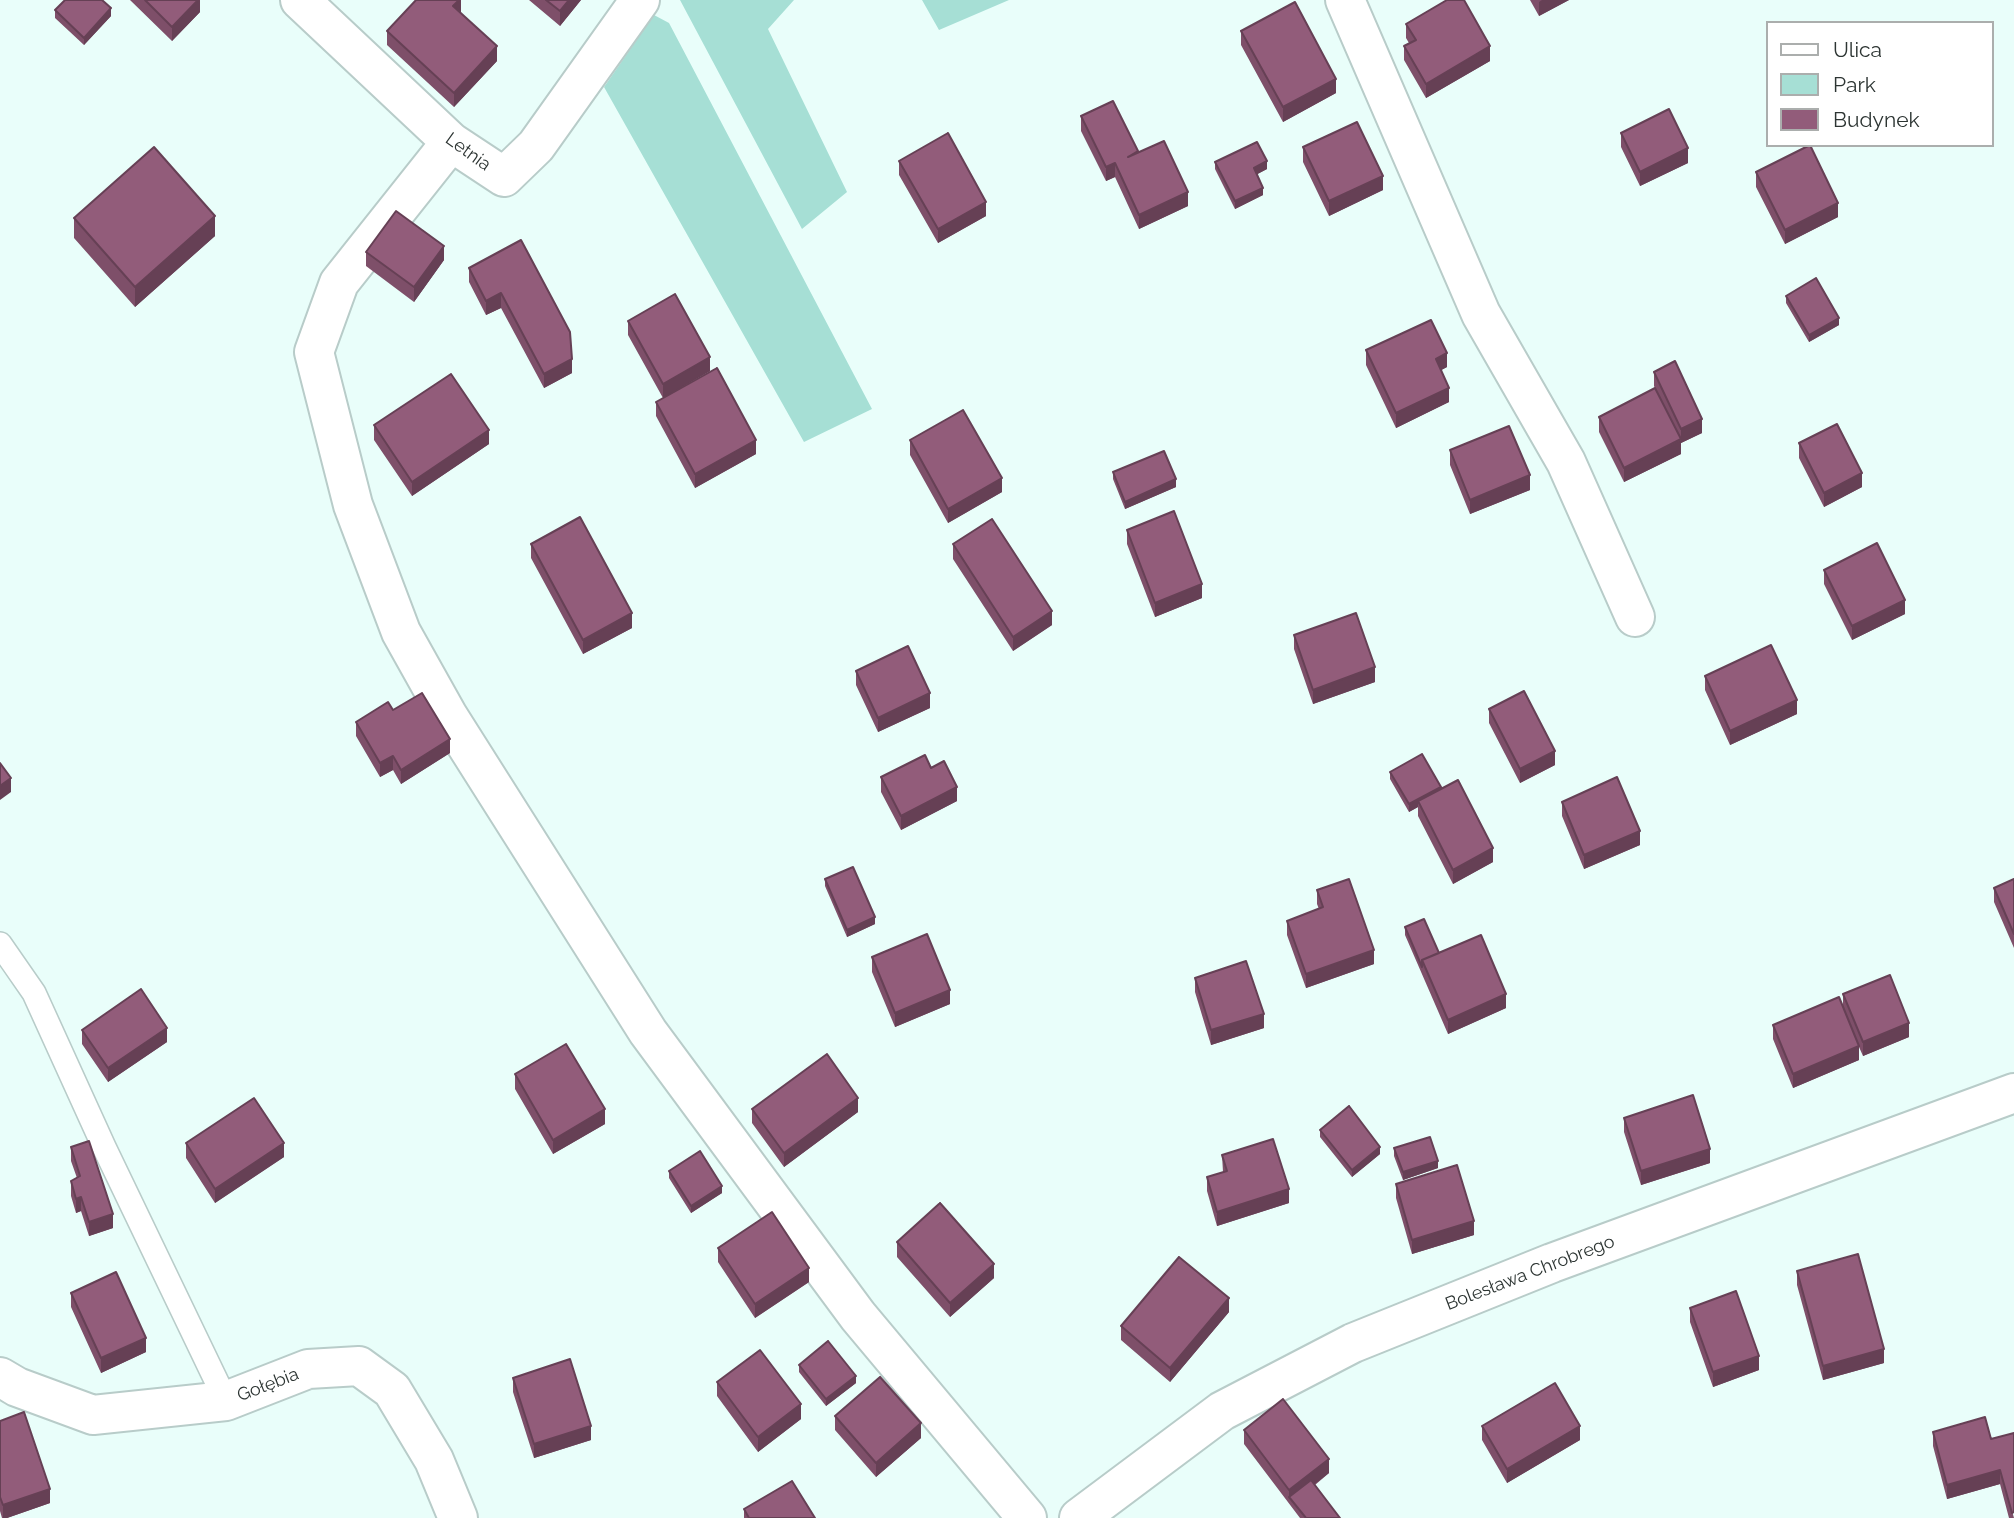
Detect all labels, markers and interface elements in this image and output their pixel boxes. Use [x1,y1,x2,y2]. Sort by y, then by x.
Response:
legend [1766,21,1993,147]
text: Ulica [1833,37,1882,62]
text: Park [1833,72,1876,97]
text: Budynek [1833,107,1920,132]
street label: Letnia [441,128,495,176]
street label: Bolesława Chrobrego [1442,1231,1618,1315]
street label: Gołębia [234,1363,302,1407]

